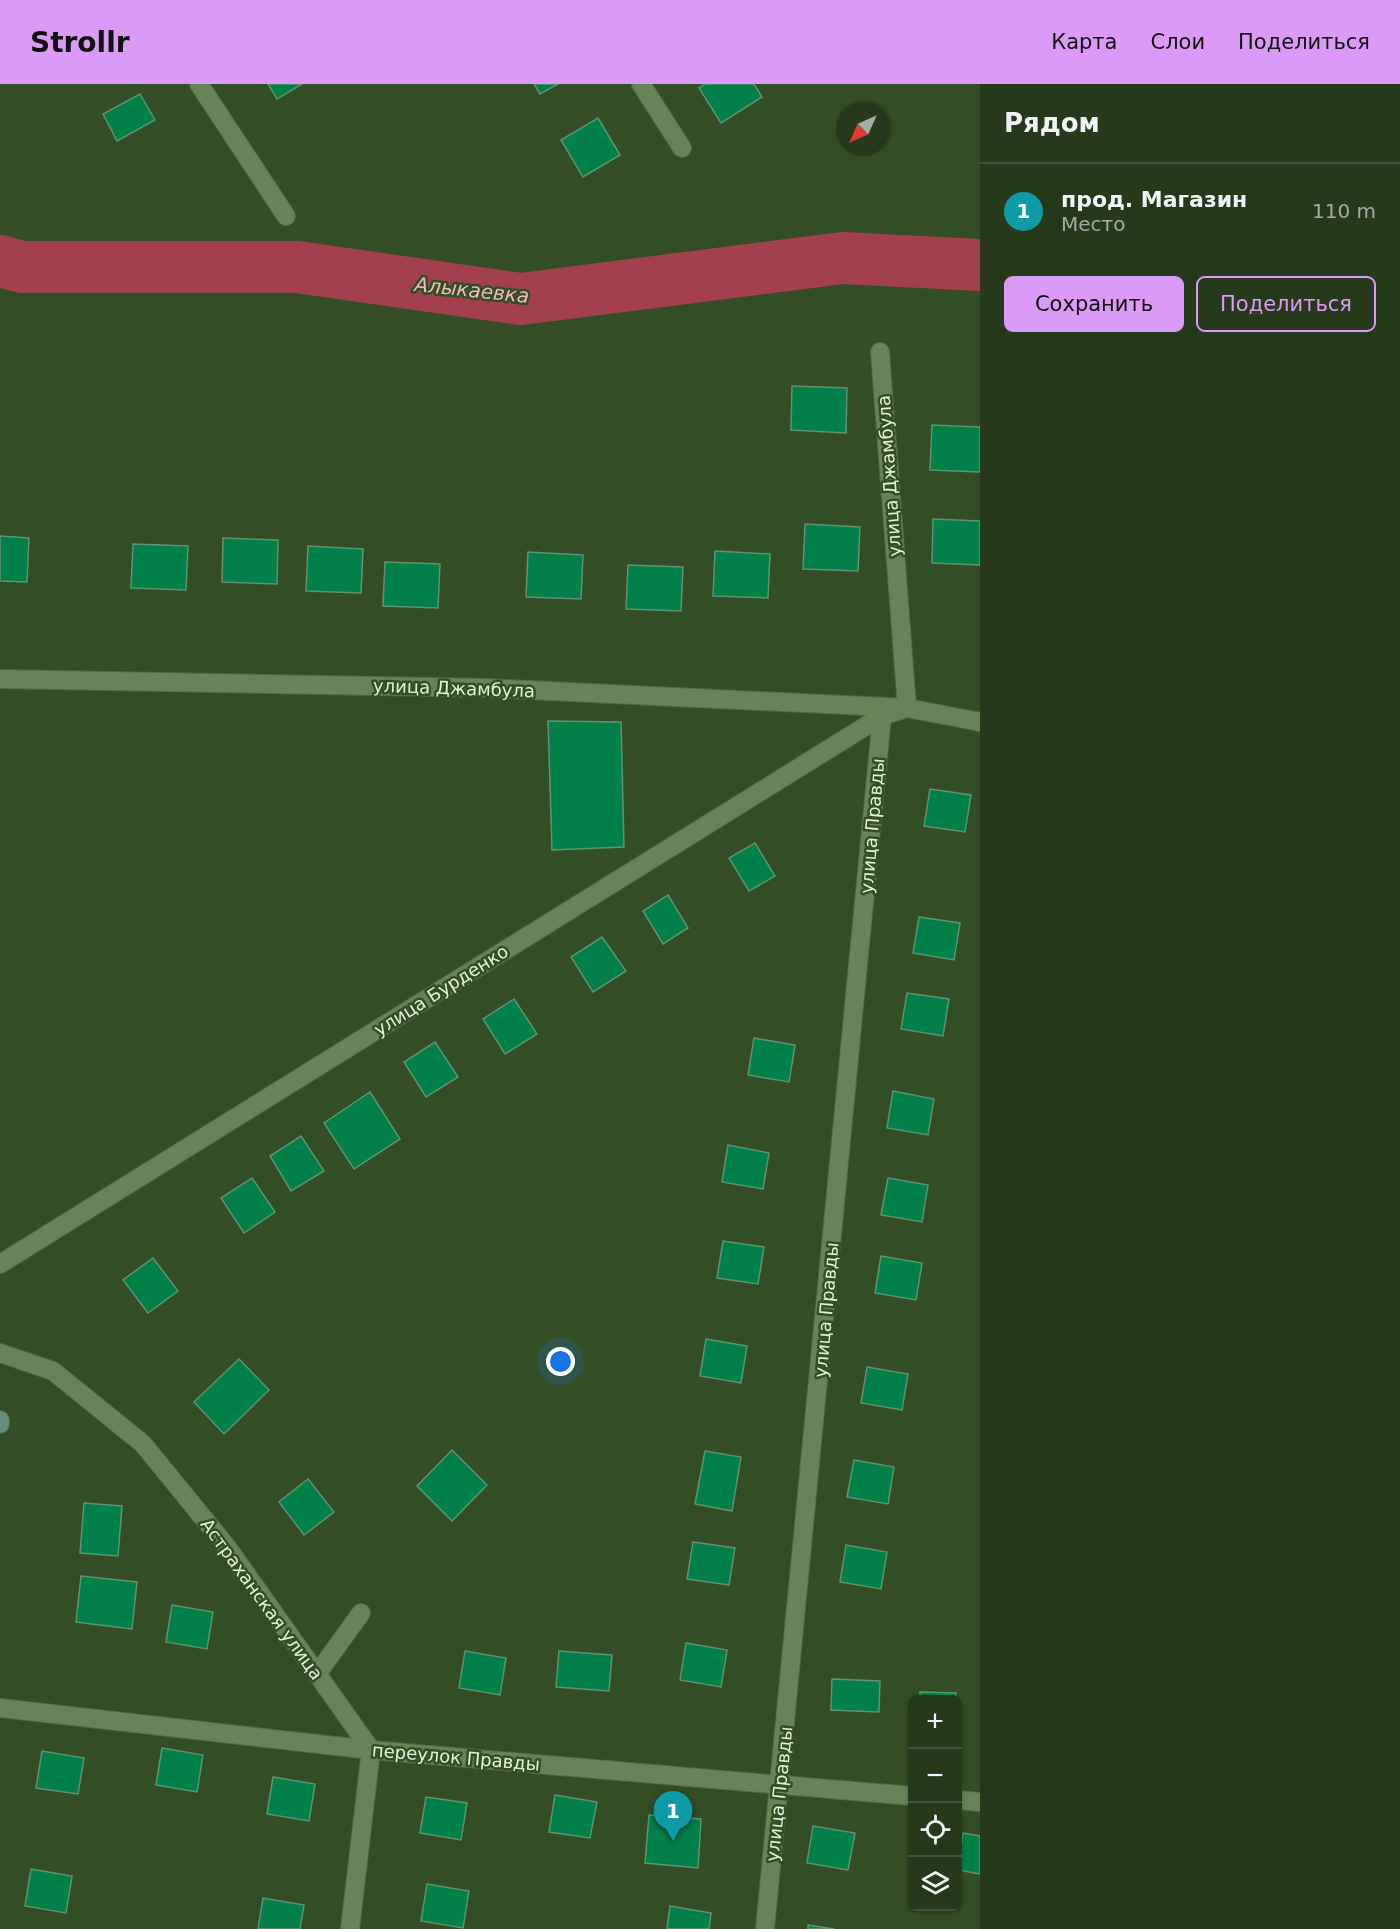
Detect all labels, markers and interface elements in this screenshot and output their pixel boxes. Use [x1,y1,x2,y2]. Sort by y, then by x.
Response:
text: Strollr [30,26,130,59]
text: Карта [1051,30,1117,54]
text: Слои [1150,30,1205,54]
text: Поделиться [1238,30,1370,54]
north arrow [836,102,890,156]
text: Рядом [1004,108,1100,138]
text: прод. Магазин [1061,187,1247,212]
text: 1 [1017,199,1030,223]
text: 110 m [1312,199,1376,223]
text: Место [1061,212,1125,236]
water label: Алыкаевка [412,272,530,308]
button: Сохранить [1004,276,1184,332]
button: Поделиться [1196,276,1376,332]
street label: улица Джамбула [873,394,905,558]
street label: улица Джамбула [373,675,535,701]
street label: улица Правды [856,757,888,895]
street label: улица Бурденко [370,940,512,1040]
street label: улица Правды [810,1241,842,1379]
your location [546,1347,575,1376]
street label: Астраханская улица [196,1514,328,1684]
map controls [908,1695,962,1911]
button: + [908,1695,962,1749]
street label: улица Правды [761,1725,797,1863]
street label: переулок Правды [371,1739,541,1775]
button: − [908,1749,962,1803]
pin: 1 [654,1792,692,1841]
button: locate [908,1803,962,1857]
button: layers [908,1857,962,1911]

